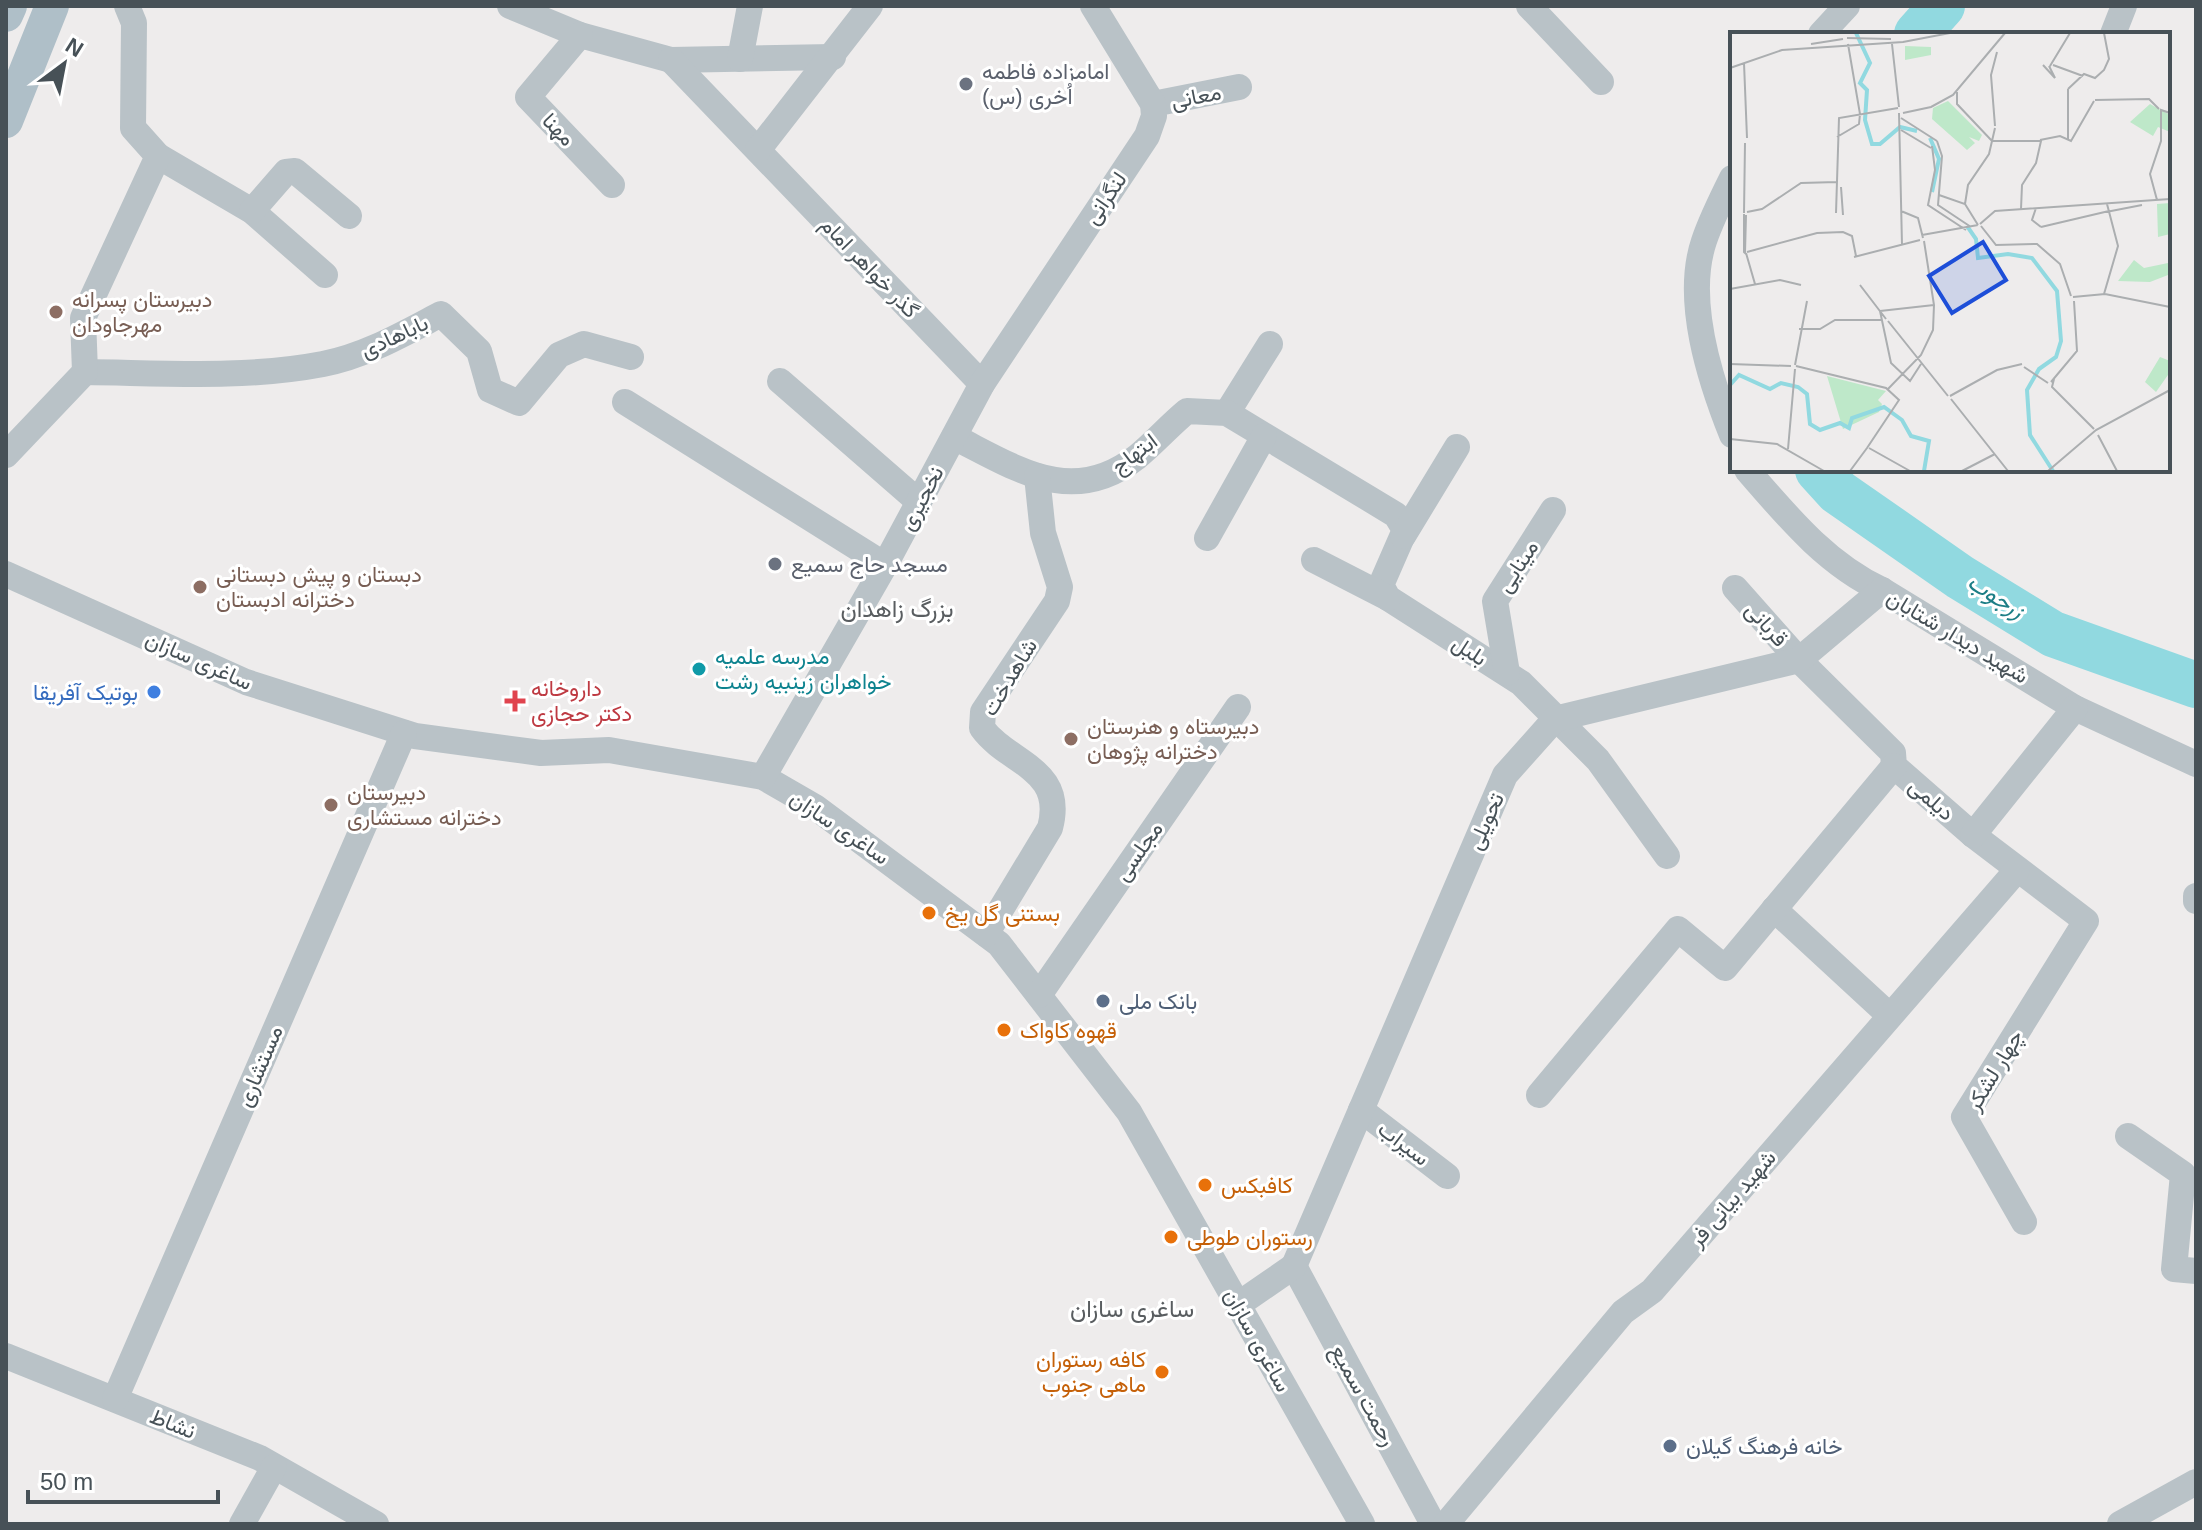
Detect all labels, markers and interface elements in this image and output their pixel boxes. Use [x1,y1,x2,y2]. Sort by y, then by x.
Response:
north arrow [24,24,104,104]
inset map [1730,32,2170,472]
text: N [61,33,88,62]
place label: امامزاده فاطمه اُخری (س) [982,59,1109,110]
marker: امامزاده فاطمه اُخری (س) [957,75,975,93]
street label: معانی [1169,79,1224,115]
street label: مهنا [536,108,580,152]
street label: لنگرانی [1079,167,1133,230]
street label: گذر خواهر امام [814,212,924,324]
place label: دبیرستان پسرانه مهرجاودان [72,287,212,338]
marker: دبیرستان پسرانه مهرجاودان [47,303,65,321]
street label: باباهادی [356,310,432,364]
street label: ابتهاج [1106,428,1163,480]
street label: نخجیری [894,462,950,535]
street label: مینایی [1491,536,1544,598]
place label: مسجد حاج سمیع [791,552,948,579]
marker: مسجد حاج سمیع [766,555,784,573]
place label: دبستان و پیش دبستانی دخترانه ادبستان [216,562,422,613]
water label: زرجوب [1962,567,2031,626]
marker: دبستان و پیش دبستانی دخترانه ادبستان [191,578,209,596]
street label: شهید دیدار شتابان [1882,584,2033,689]
district label: بزرگ زاهدان [840,595,954,624]
street label: قربانی [1740,597,1793,652]
street label: ساغری سازان [141,626,256,696]
street label: بلبل [1448,630,1492,671]
street label: شاهدخت [977,634,1042,720]
place label: مدرسه علمیه خواهران زینبیه رشت [715,644,892,695]
marker: مدرسه علمیه خواهران زینبیه رشت [690,660,708,678]
place label: داروخانه دکتر حجازی [531,676,632,727]
place label: بوتیک آفریقا [33,680,138,706]
marker: بوتیک آفریقا [145,683,163,701]
marker: داروخانه دکتر حجازی [506,692,524,710]
place label: دبیرستاه و هنرستان دخترانه پژوهان [1087,714,1259,766]
marker: دبیرستاه و هنرستان دخترانه پژوهان [1062,730,1080,748]
street label: دیلمی [1903,773,1959,826]
place label: دبیرستان دخترانه مستشاری [347,780,502,831]
street label: ساغری سازان [785,785,894,870]
street label: تحویلی [1462,789,1510,854]
marker: دبیرستان دخترانه مستشاری [322,796,340,814]
street label: مجلسی [1109,817,1169,886]
place label: بستنی گل یخ [945,901,1060,928]
marker: بستنی گل یخ [920,904,938,922]
place label: بانک ملی [1119,989,1197,1015]
marker: بانک ملی [1094,992,1112,1010]
place label: قهوه کاواک [1020,1018,1117,1044]
marker: قهوه کاواک [995,1021,1013,1039]
street label: مستشاری [231,1022,289,1111]
street label: چهار لشکر [1960,1025,2030,1117]
street label: سیراب [1373,1116,1434,1171]
street label: شهید بیانی فر [1683,1145,1782,1253]
place label: کافبکس [1221,1173,1293,1199]
marker: کافبکس [1196,1176,1214,1194]
place label: رستوران طوطی [1187,1225,1313,1251]
marker: رستوران طوطی [1162,1228,1180,1246]
street label: ساغری سازان [1218,1284,1296,1397]
district label: ساغری سازان [1070,1295,1194,1324]
street label: رحمت سمیع [1324,1340,1402,1451]
place label: کافه رستوران ماهی جنوب [1036,1347,1146,1398]
marker: کافه رستوران ماهی جنوب [1153,1363,1171,1381]
street label: نشاط [146,1403,199,1444]
place label: خانه فرهنگ گیلان [1686,1434,1843,1460]
marker: خانه فرهنگ گیلان [1661,1437,1679,1455]
scale bar [28,1454,218,1504]
text: 50 m [40,1468,93,1495]

